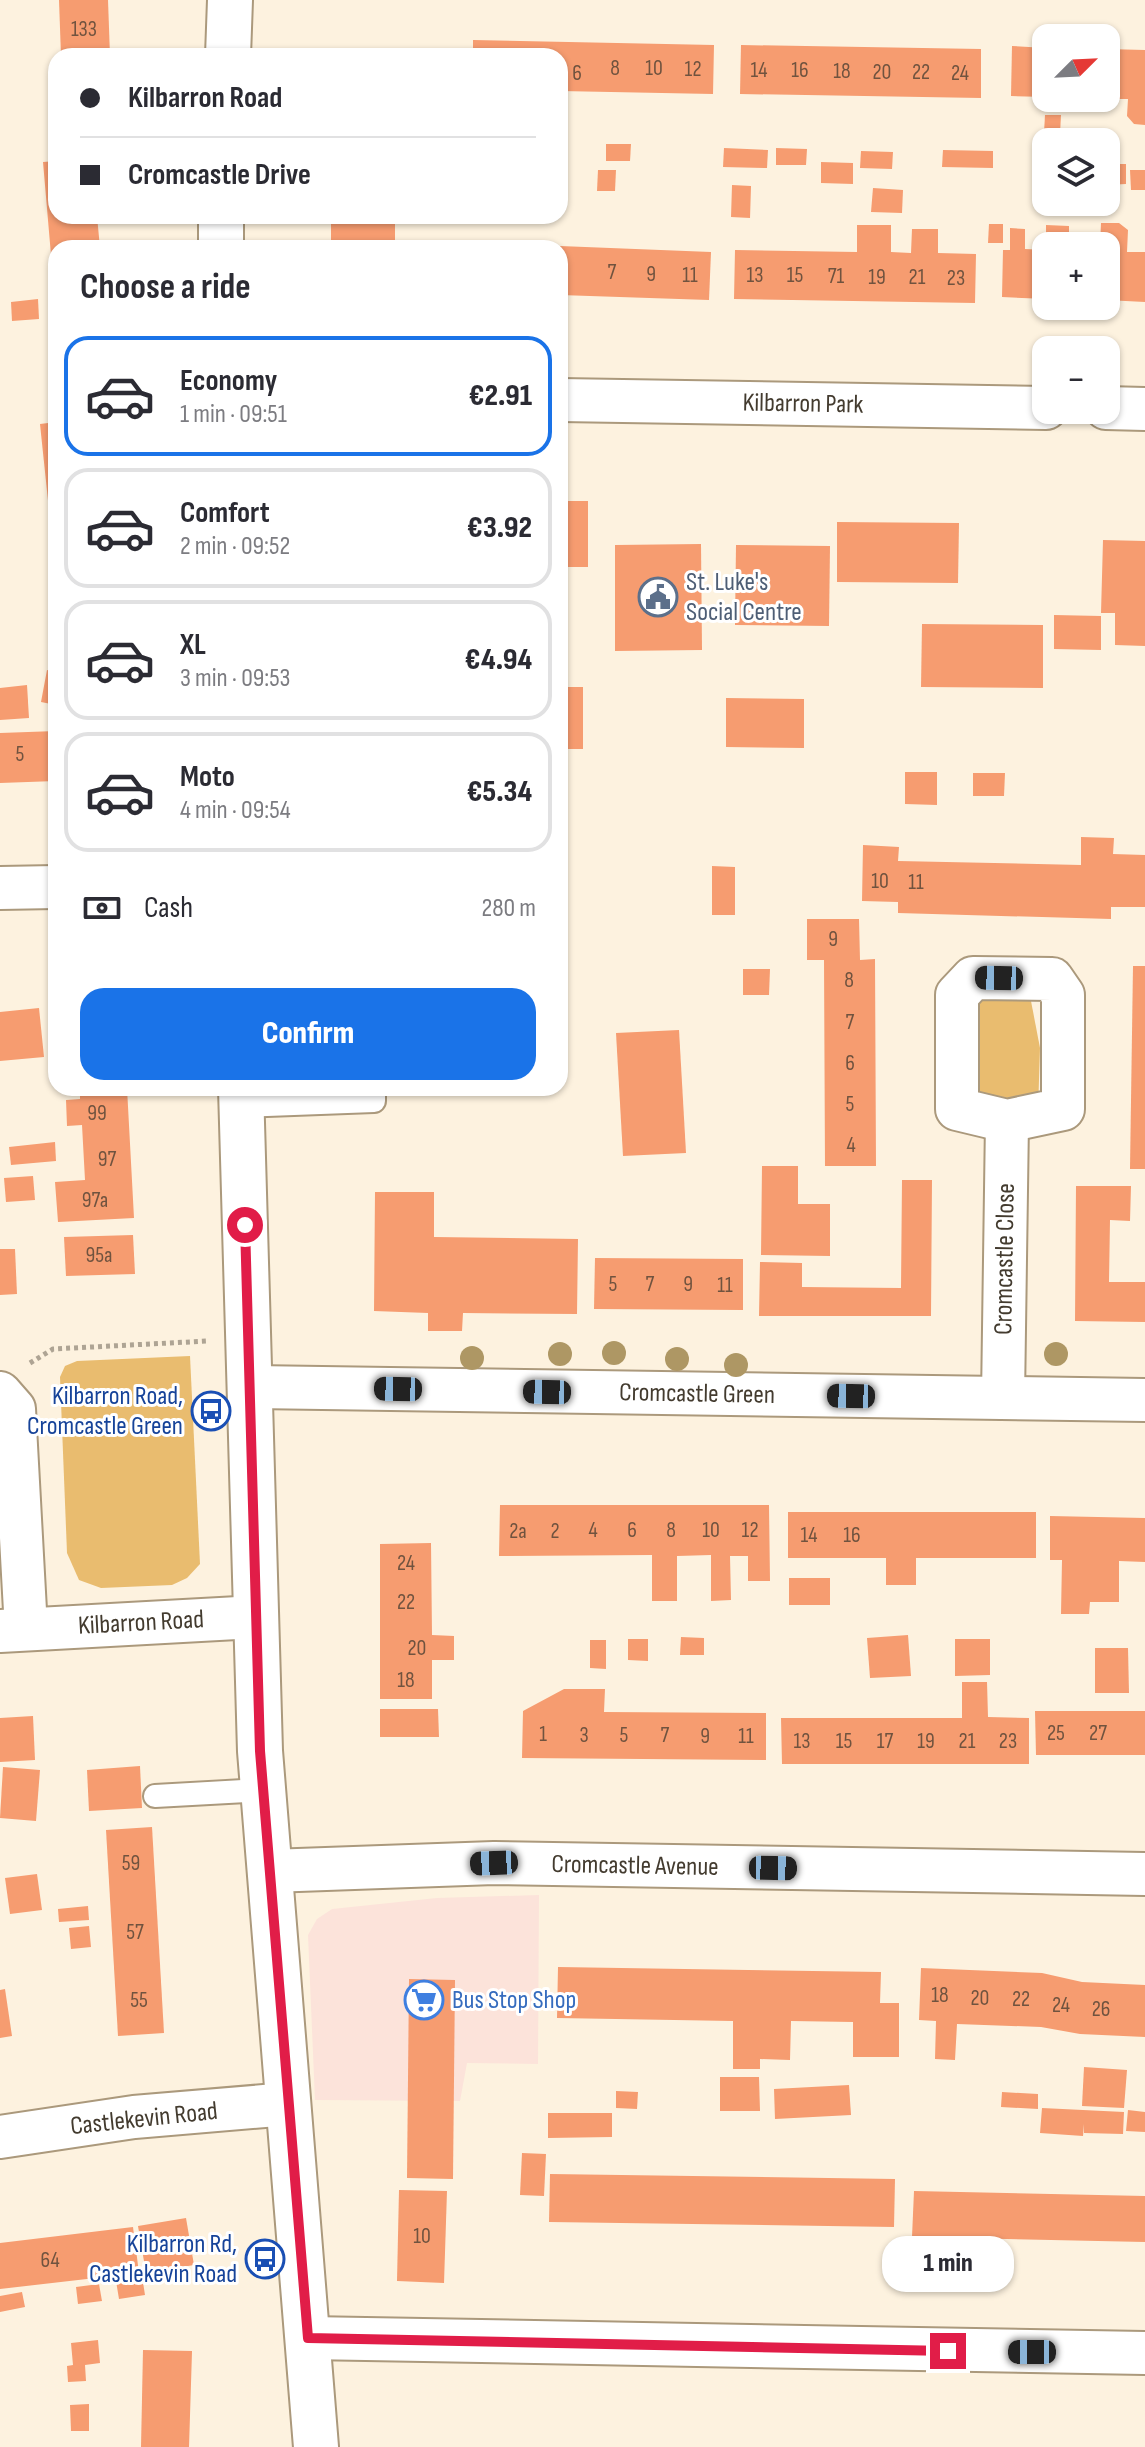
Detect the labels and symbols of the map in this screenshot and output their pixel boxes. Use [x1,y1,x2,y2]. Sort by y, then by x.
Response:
house number: 133 [71,16,97,43]
north arrow [1032,24,1120,112]
house number: 8 [610,55,620,82]
house number: 10 [645,55,663,82]
house number: 12 [684,56,702,83]
house number: 14 [751,57,767,84]
house number: 16 [791,57,809,84]
house number: 18 [833,58,851,85]
house number: 20 [873,59,891,86]
house number: 22 [912,59,930,86]
house number: 6 [572,60,582,87]
house number: 24 [951,60,969,87]
house number: 7 [608,259,617,286]
house number: 9 [646,261,656,288]
house number: 11 [682,262,698,289]
house number: 13 [747,262,763,289]
house number: 15 [787,262,803,289]
house number: 71 [828,263,845,290]
house number: 19 [868,264,886,291]
house number: 21 [909,264,926,291]
house number: 23 [947,265,965,292]
street label: Kilbarron Park [742,387,864,421]
place label: St. Luke's Social Centre [686,567,802,628]
public building icon: St. Luke's Social Centre [637,576,679,618]
house number: 5 [16,741,25,768]
house number: 10 [871,868,889,895]
house number: 11 [908,869,924,896]
house number: 9 [828,926,838,953]
car [975,966,1023,990]
house number: 8 [844,967,854,994]
house number: 7 [846,1009,855,1036]
house number: 6 [845,1050,855,1077]
house number: 5 [846,1091,855,1118]
house number: 99 [87,1100,107,1127]
house number: 4 [846,1132,856,1159]
house number: 97 [98,1146,116,1173]
street label: Cromcastle Close [988,1183,1022,1335]
house number: 97a [82,1187,108,1214]
route start [227,1207,263,1243]
house number: 95a [85,1242,113,1269]
house number: 5 [609,1271,618,1298]
house number: 7 [646,1271,655,1298]
house number: 9 [683,1271,693,1298]
house number: 11 [717,1272,733,1299]
car [374,1377,422,1401]
street label: Cromcastle Green [619,1377,775,1411]
car [523,1380,571,1404]
place label: Kilbarron Road, Cromcastle Green [27,1381,183,1442]
car [827,1384,875,1408]
bus stop icon: Kilbarron Road, Cromcastle Green [190,1390,232,1432]
house number: 4 [588,1517,598,1544]
house number: 6 [627,1517,637,1544]
house number: 8 [666,1517,676,1544]
house number: 10 [702,1517,720,1544]
house number: 12 [741,1517,759,1544]
house number: 2a [509,1518,527,1545]
house number: 2 [550,1518,560,1545]
house number: 14 [801,1522,817,1549]
house number: 16 [843,1522,861,1549]
house number: 24 [397,1550,415,1577]
house number: 22 [397,1589,415,1616]
street label: Kilbarron Road [77,1604,205,1642]
house number: 20 [408,1635,426,1662]
house number: 18 [397,1667,415,1694]
house number: 25 [1047,1720,1065,1747]
house number: 27 [1089,1720,1107,1747]
house number: 1 [539,1721,547,1748]
house number: 3 [579,1722,589,1749]
house number: 5 [620,1722,629,1749]
house number: 7 [661,1722,670,1749]
house number: 9 [700,1723,710,1750]
house number: 11 [738,1723,754,1750]
house number: 13 [794,1728,810,1755]
house number: 15 [836,1728,852,1755]
house number: 17 [877,1728,893,1755]
house number: 19 [917,1728,935,1755]
house number: 21 [959,1728,976,1755]
house number: 23 [999,1728,1017,1755]
street label: Cromcastle Avenue [551,1849,719,1883]
house number: 59 [122,1850,140,1877]
car [470,1850,518,1876]
car [749,1856,797,1880]
house number: 57 [126,1919,144,1946]
supermarket icon: Bus Stop Shop [403,1979,445,2021]
house number: 18 [931,1982,949,2009]
place label: Bus Stop Shop [452,1985,576,2016]
house number: 20 [971,1985,989,2012]
house number: 22 [1012,1986,1030,2013]
house number: 55 [130,1987,148,2014]
house number: 24 [1052,1992,1070,2019]
house number: 26 [1092,1996,1110,2023]
street label: Castlekevin Road [69,2096,219,2142]
house number: 10 [413,2223,431,2250]
place label: Kilbarron Rd, Castlekevin Road [89,2229,237,2290]
callout: 1 min [882,2235,1014,2291]
bus stop icon: Kilbarron Rd, Castlekevin Road [244,2238,286,2280]
house number: 64 [40,2247,60,2274]
route end [930,2333,966,2369]
car [1008,2340,1056,2364]

